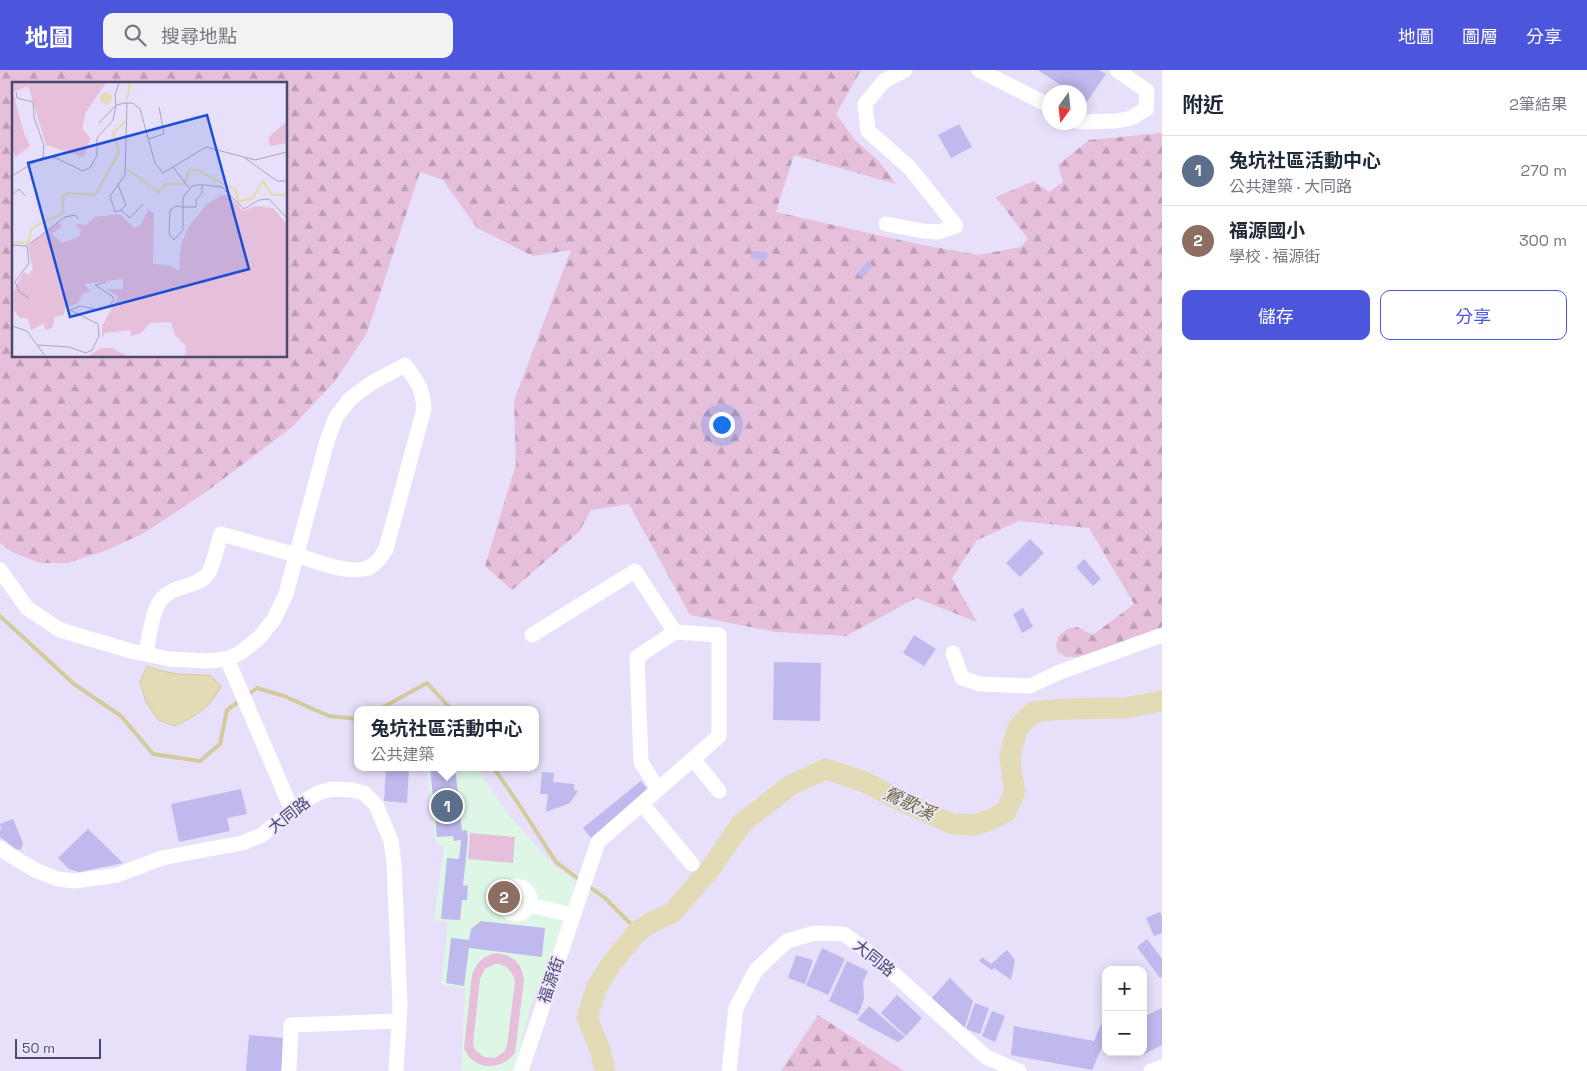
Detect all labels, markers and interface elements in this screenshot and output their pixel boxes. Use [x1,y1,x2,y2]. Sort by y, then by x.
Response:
search box [103,13,453,58]
icon: search [121,21,149,49]
text: 地圖 [25,22,73,53]
text: 搜尋地點 [161,24,237,49]
text: 地圖 [1398,25,1434,48]
text: 圖層 [1462,25,1498,48]
text: 分享 [1526,25,1562,48]
inset map [12,82,288,358]
north arrow [1042,85,1087,130]
text: 附近 [1182,91,1224,118]
text: 2筆結果 [1509,94,1567,115]
text: 兔坑社區活動中心 [1229,148,1381,173]
text: 1 [1194,160,1202,181]
text: 270 m [1520,160,1567,181]
text: 公共建築 · 大同路 [1229,176,1352,197]
text: 福源國小 [1229,218,1305,243]
text: 2 [1193,230,1203,251]
text: 300 m [1519,230,1567,251]
text: 學校 · 福源街 [1229,246,1320,267]
button: 儲存 [1182,290,1370,340]
button: 分享 [1380,290,1567,340]
your location [709,412,735,438]
popup [354,706,539,771]
text: 兔坑社區活動中心 [370,716,523,741]
text: 公共建築 [370,744,435,765]
water label: 鶯歌溪 [880,781,941,826]
pin: 1 [431,787,463,825]
street label: 大同路 [264,792,314,838]
pin: 2 [488,878,520,916]
street label: 大同路 [849,935,899,981]
street label: 福源街 [533,954,569,1006]
map controls [1102,966,1147,1056]
button: + [1102,966,1147,1011]
button: − [1102,1011,1147,1056]
scale bar [15,1036,101,1059]
text: 50 m [22,1039,55,1057]

